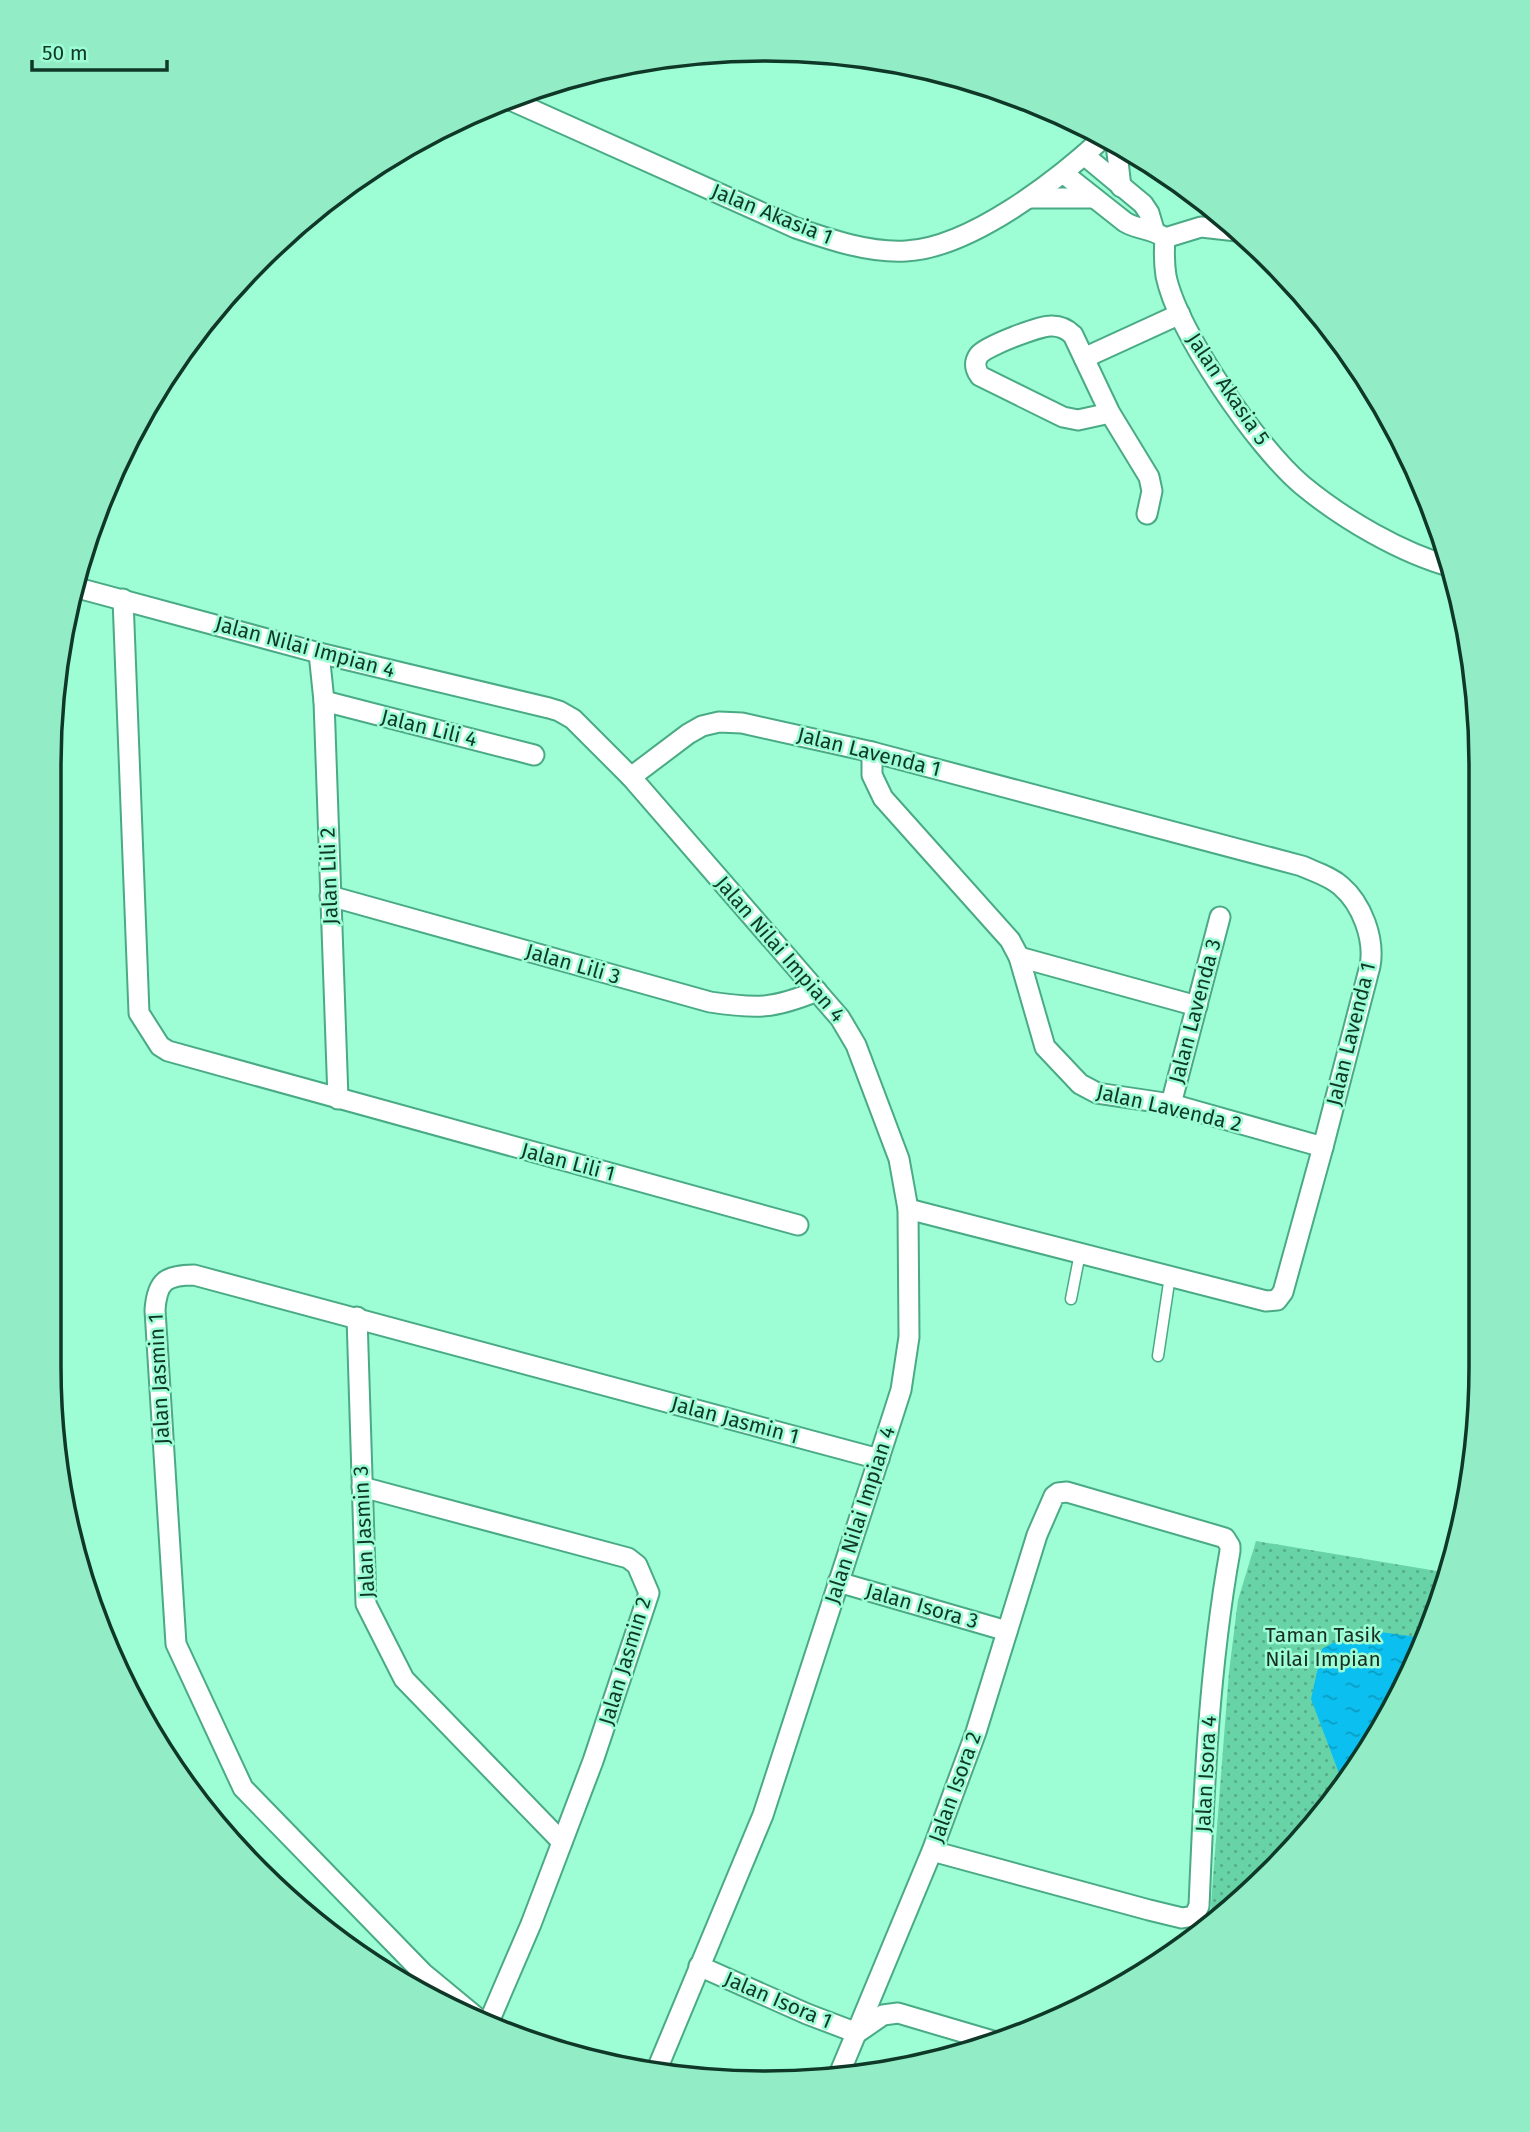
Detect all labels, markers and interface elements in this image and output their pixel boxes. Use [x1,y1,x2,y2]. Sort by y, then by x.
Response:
scale bar [32,28,166,72]
text: 50 m [42,40,88,66]
street label: Jalan Akasia 1 [708,178,836,250]
street label: Jalan Akasia 5 [1181,328,1275,450]
street label: Jalan Nilai Impian 4 [212,610,398,684]
street label: Jalan Lili 4 [378,704,480,752]
street label: Jalan Lavenda 1 [795,722,943,782]
street label: Jalan Lili 2 [314,827,344,925]
street label: Jalan Nilai Impian 4 [709,871,851,1027]
street label: Jalan Lavenda 3 [1163,936,1227,1086]
street label: Jalan Lili 3 [523,938,623,990]
street label: Jalan Lavenda 1 [1321,960,1381,1108]
street label: Jalan Lavenda 2 [1094,1079,1244,1137]
street label: Jalan Lili 1 [518,1137,618,1187]
street label: Jalan Jasmin 1 [143,1313,175,1445]
street label: Jalan Jasmin 1 [668,1390,802,1450]
street label: Jalan Nilai Impian 4 [819,1423,901,1607]
street label: Jalan Jasmin 3 [348,1465,380,1599]
street label: Jalan Isora 3 [863,1578,981,1634]
street label: Jalan Jasmin 2 [593,1594,657,1728]
park label: Taman Tasik Nilai Impian [1265,1622,1381,1672]
street label: Jalan Isora 4 [1190,1715,1222,1833]
street label: Jalan Isora 2 [923,1728,987,1846]
street label: Jalan Isora 1 [720,1966,836,2034]

